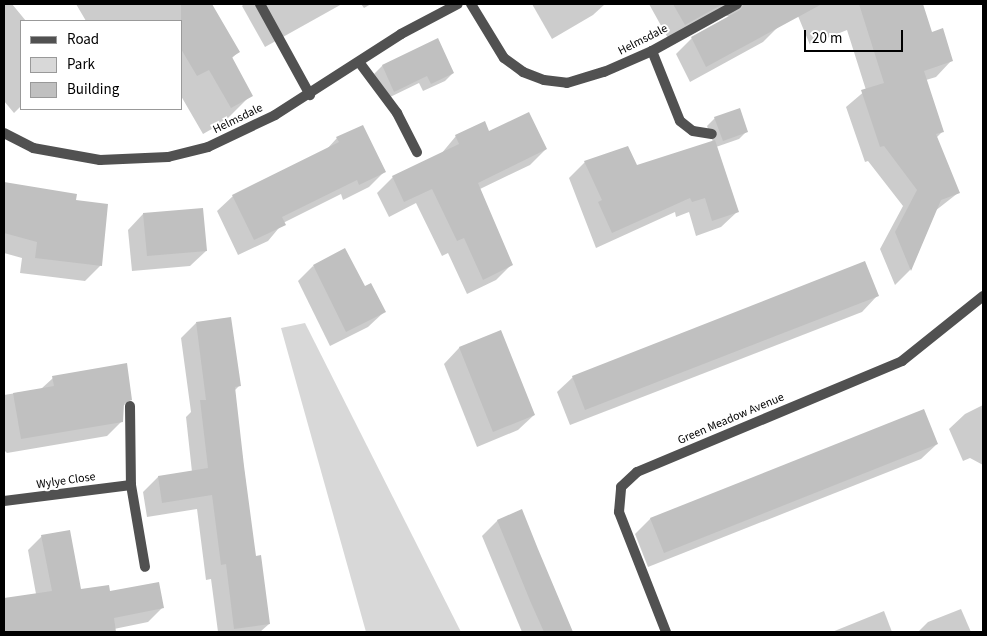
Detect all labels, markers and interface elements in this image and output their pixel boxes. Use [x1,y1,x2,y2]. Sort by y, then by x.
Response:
legend [20,20,182,110]
scale bar [807,20,906,52]
street label: Helmsdale [616,21,670,59]
text: 20 m [812,28,842,49]
text: Road [67,29,99,50]
text: Park [67,54,95,75]
text: Building [67,79,119,100]
street label: Helmsdale [211,101,265,137]
street label: Green Meadow Avenue [676,390,786,448]
street label: Wylye Close [36,470,96,492]

